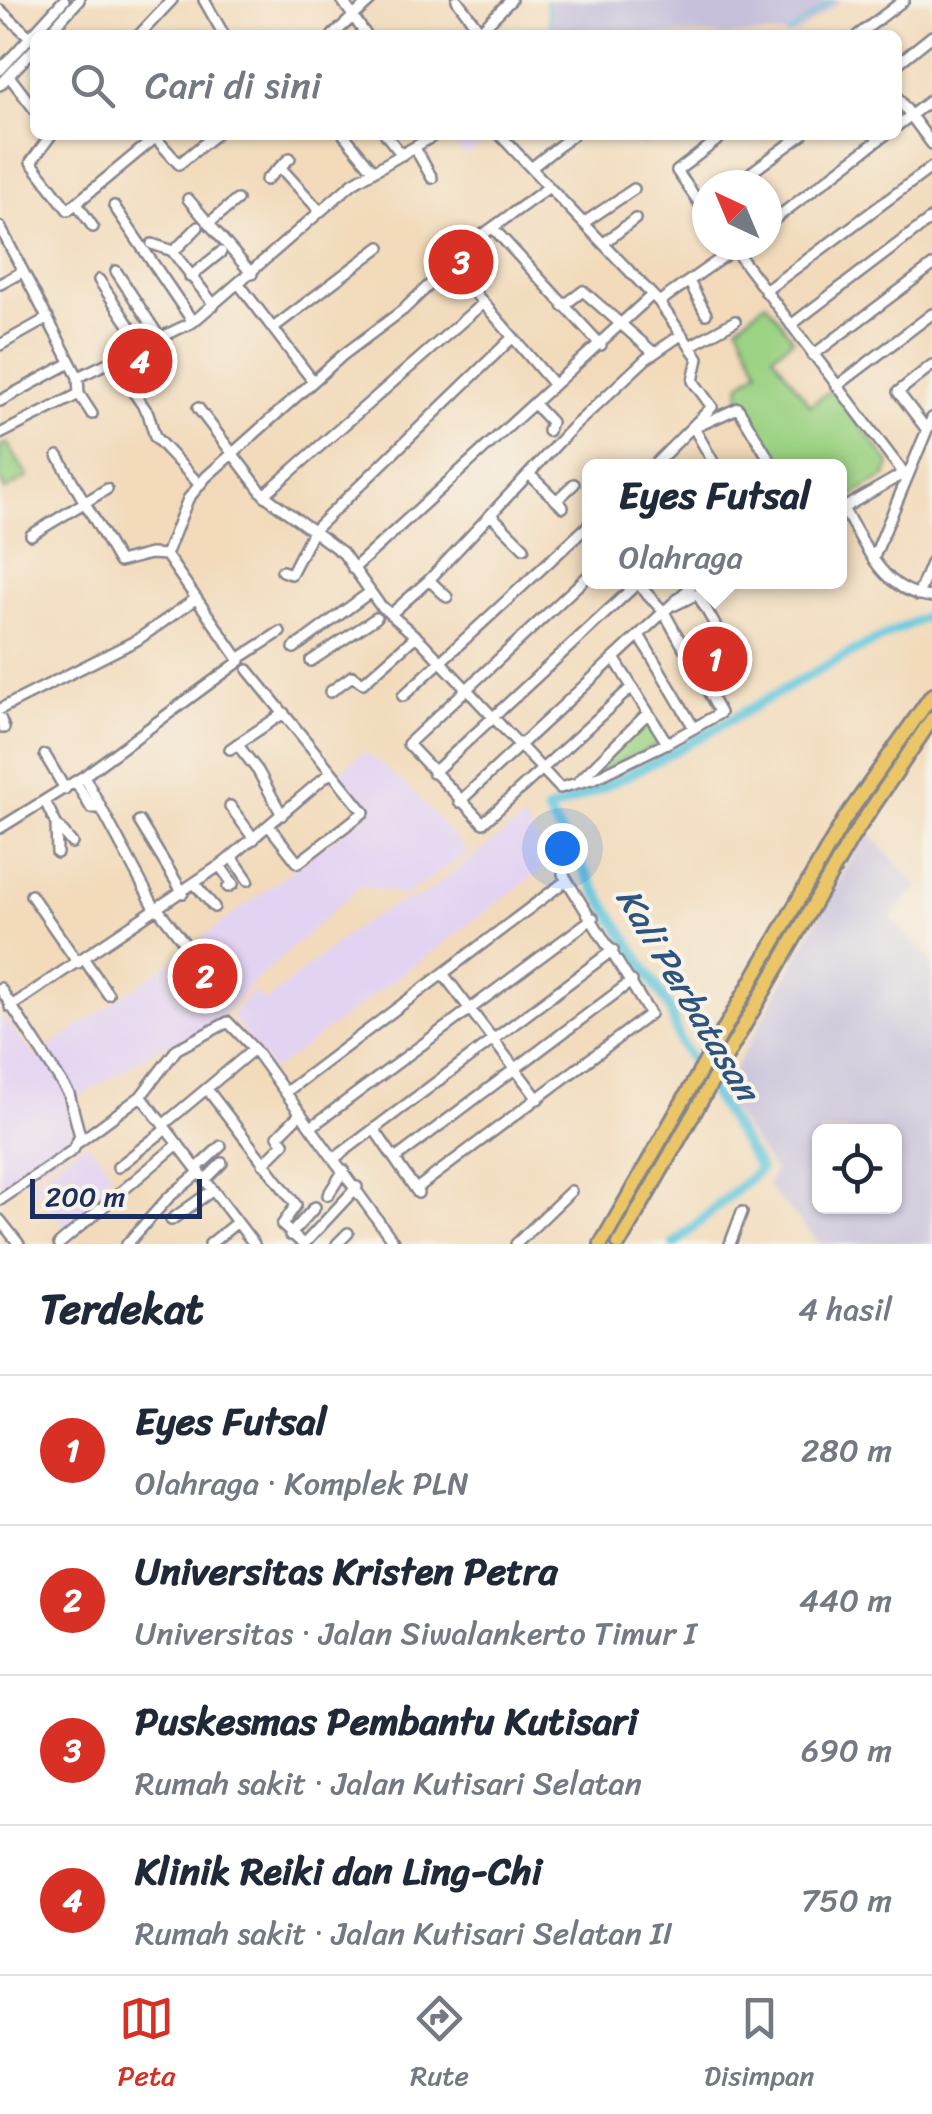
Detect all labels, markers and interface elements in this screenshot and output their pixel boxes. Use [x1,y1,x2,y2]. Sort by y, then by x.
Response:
search box [30,30,902,140]
text: Cari di sini [145,52,321,119]
icon: search [65,58,120,113]
north arrow [692,170,782,260]
pin: 3 [428,224,494,300]
pin: 4 [108,324,172,398]
popup [582,459,847,589]
text: Eyes Futsal [619,462,810,529]
text: Olahraga [619,529,743,586]
pin: 1 [682,622,748,696]
your location [537,823,588,874]
water label: Kali Perbatasan [599,875,779,1117]
pin: 2 [172,938,238,1014]
map controls [812,1124,902,1214]
button: locate [812,1124,902,1214]
text: 200 m [45,1172,125,1221]
scale bar [30,1174,202,1218]
text: Terdekat [40,1272,204,1346]
text: 4 hasil [798,1281,892,1338]
text: Eyes Futsal [135,1388,326,1455]
text: 1 [66,1422,79,1479]
text: 280 m [801,1422,892,1479]
text: Olahraga · Komplek PLN [135,1455,469,1512]
text: Universitas Kristen Petra [135,1538,558,1605]
text: 2 [63,1572,82,1629]
text: 440 m [799,1572,892,1629]
text: Universitas · Jalan Siwalankerto Timur I [135,1605,697,1662]
text: Puskesmas Pembantu Kutisari [135,1688,638,1755]
text: 3 [64,1722,81,1779]
text: 690 m [801,1722,892,1779]
text: Rumah sakit · Jalan Kutisari Selatan [135,1755,642,1812]
text: Klinik Reiki dan Ling-Chi [135,1838,542,1905]
text: 4 [62,1872,83,1929]
text: 750 m [801,1872,892,1929]
text: Rumah sakit · Jalan Kutisari Selatan II [135,1905,673,1962]
tab: Peta [118,1991,175,2100]
tab: Rute [410,1991,469,2100]
tab: Disimpan [704,1991,814,2100]

